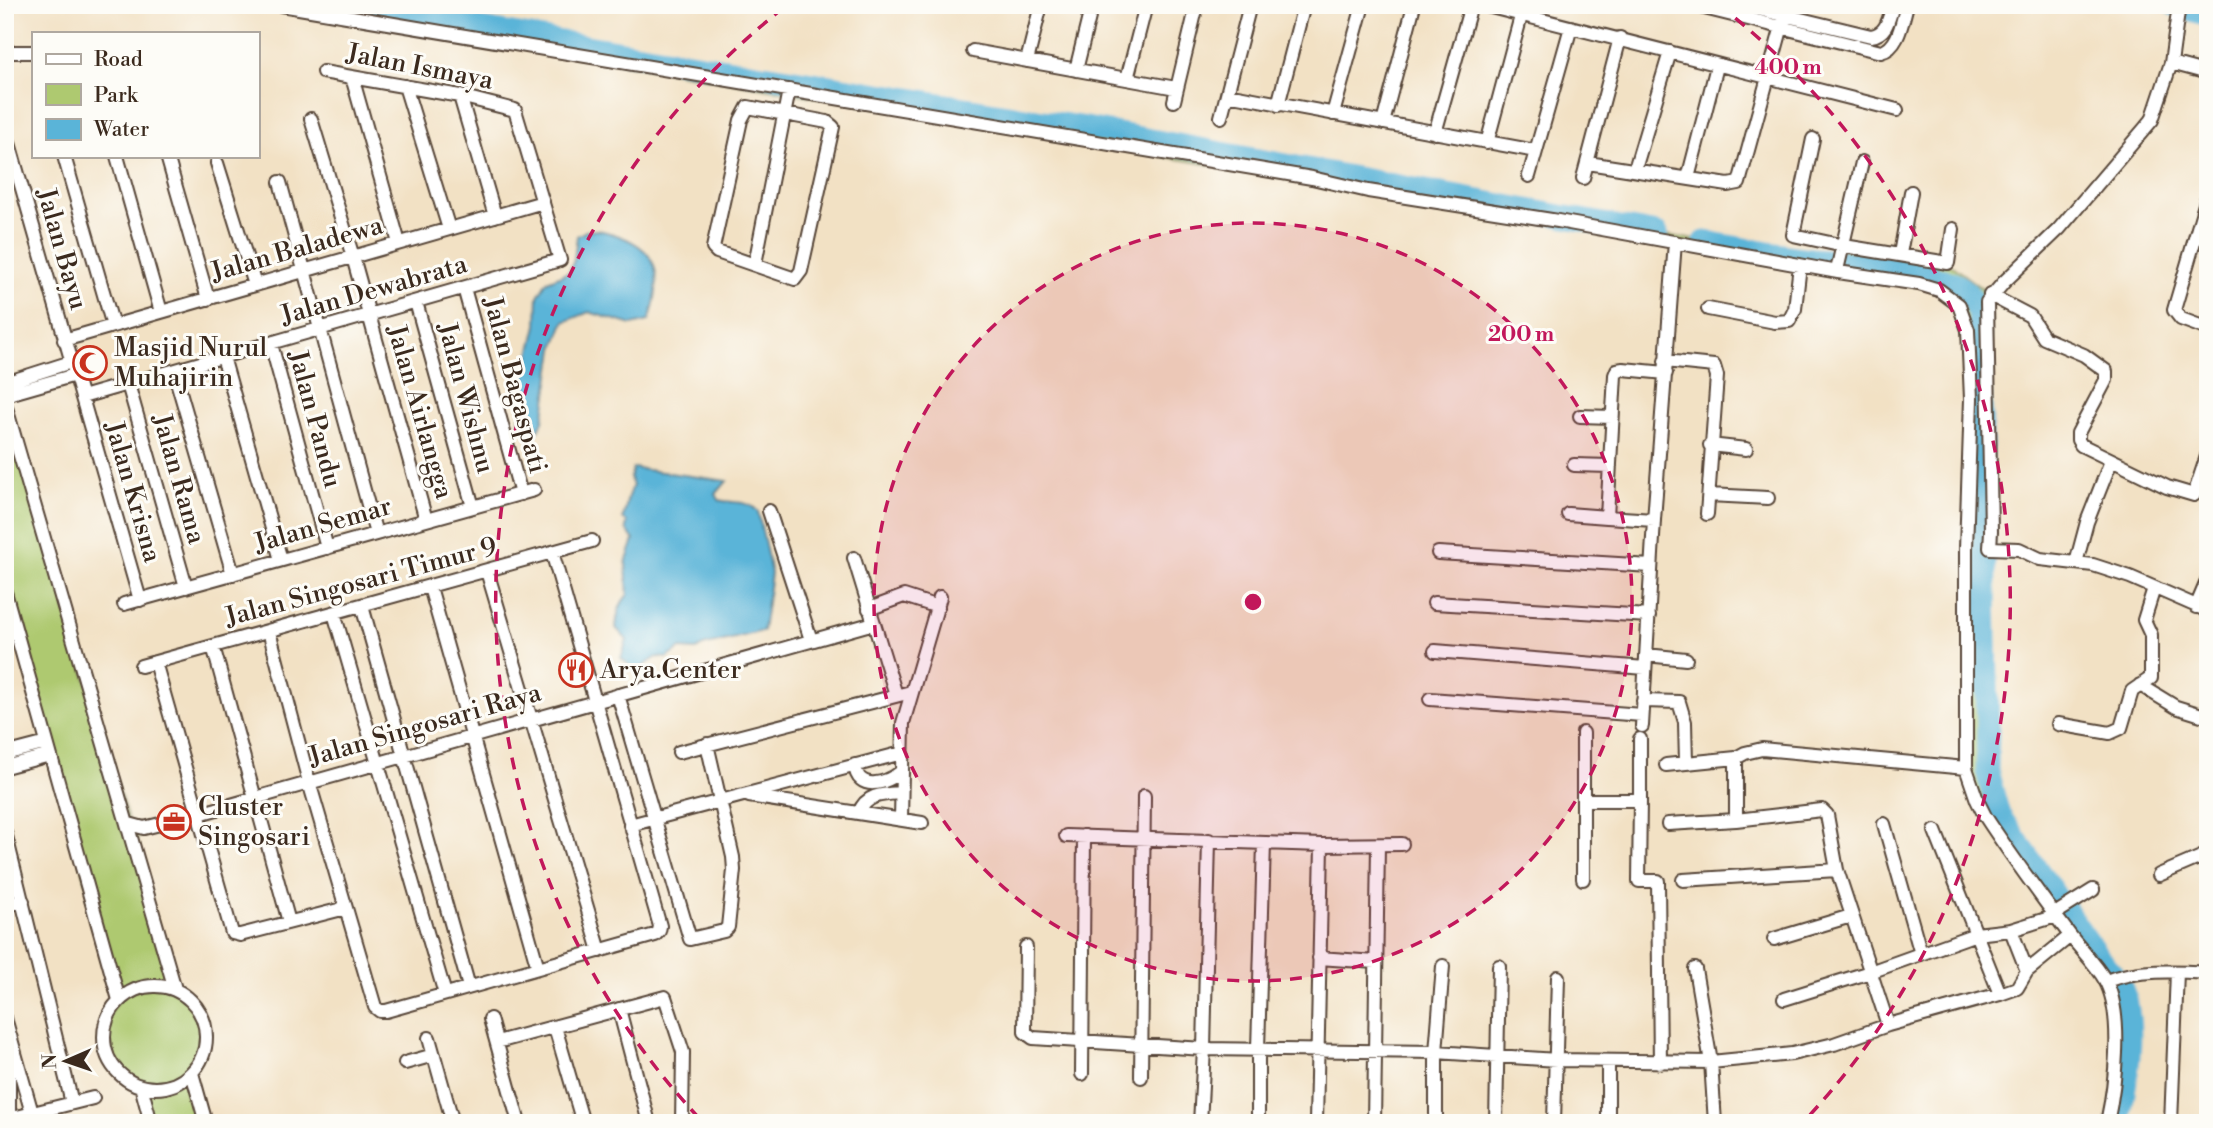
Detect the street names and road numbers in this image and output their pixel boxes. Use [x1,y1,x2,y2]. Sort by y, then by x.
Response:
street label: Jalan Ismaya [343,37,497,97]
street label: Jalan Bayu [29,184,95,313]
street label: Jalan Baladewa [206,209,387,289]
street label: Jalan Dewabrata [276,248,472,332]
street label: Jalan Bagaspati [476,292,554,477]
street label: Jalan Wishnu [430,318,501,477]
street label: Jalan Airlangga [380,320,460,504]
street label: Jalan Pandu [281,346,349,491]
street label: Jalan Rama [145,409,213,548]
street label: Jalan Krisna [97,417,169,567]
street label: Jalan Semar [250,490,395,560]
street label: Jalan Singosari Timur 9 [221,530,500,634]
street label: Jalan Singosari Raya [304,676,546,774]

